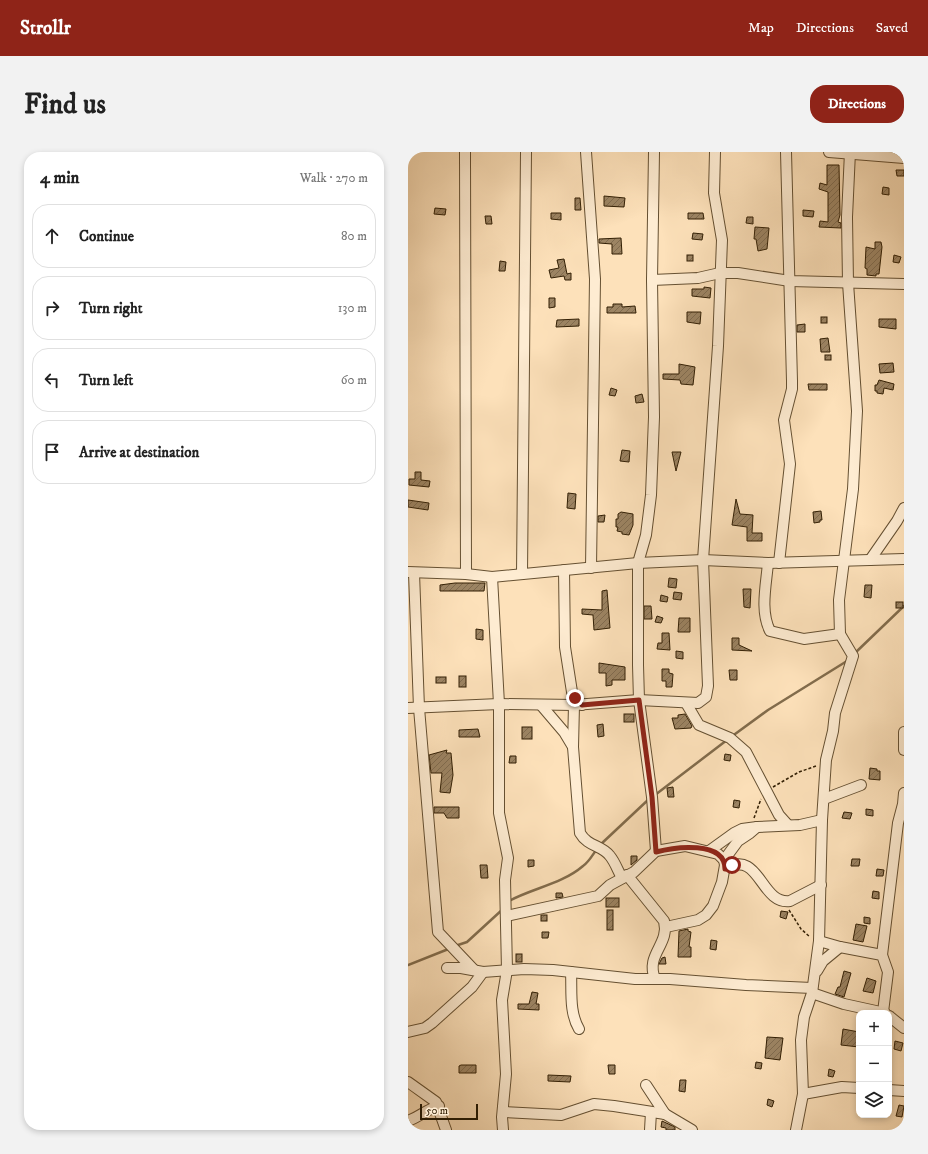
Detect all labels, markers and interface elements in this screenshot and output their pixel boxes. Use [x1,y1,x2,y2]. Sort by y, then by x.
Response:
text: Strollr [20,17,71,40]
text: Map [748,19,774,37]
text: Directions [796,19,854,37]
text: Saved [876,19,908,37]
button: Directions [810,85,904,123]
text: Find us [24,87,106,122]
text: 4 min [40,167,79,189]
text: Walk · 270 m [300,170,368,186]
icon: ahead [41,225,63,247]
text: Continue [79,227,134,246]
text: 80 m [341,228,367,244]
icon: right [41,297,63,319]
text: Turn right [79,299,142,318]
text: 130 m [338,300,367,316]
icon: left [41,369,63,391]
text: Turn left [79,371,133,390]
text: 60 m [341,372,367,388]
icon: arrive [41,441,63,463]
text: Arrive at destination [79,443,199,462]
route end [566,689,584,707]
route start [723,856,741,874]
map controls [856,1010,892,1118]
button: + [856,1010,892,1046]
button: − [856,1046,892,1082]
button: layers [856,1082,892,1118]
scale bar [420,1102,478,1121]
text: 50 m [426,1104,448,1118]

